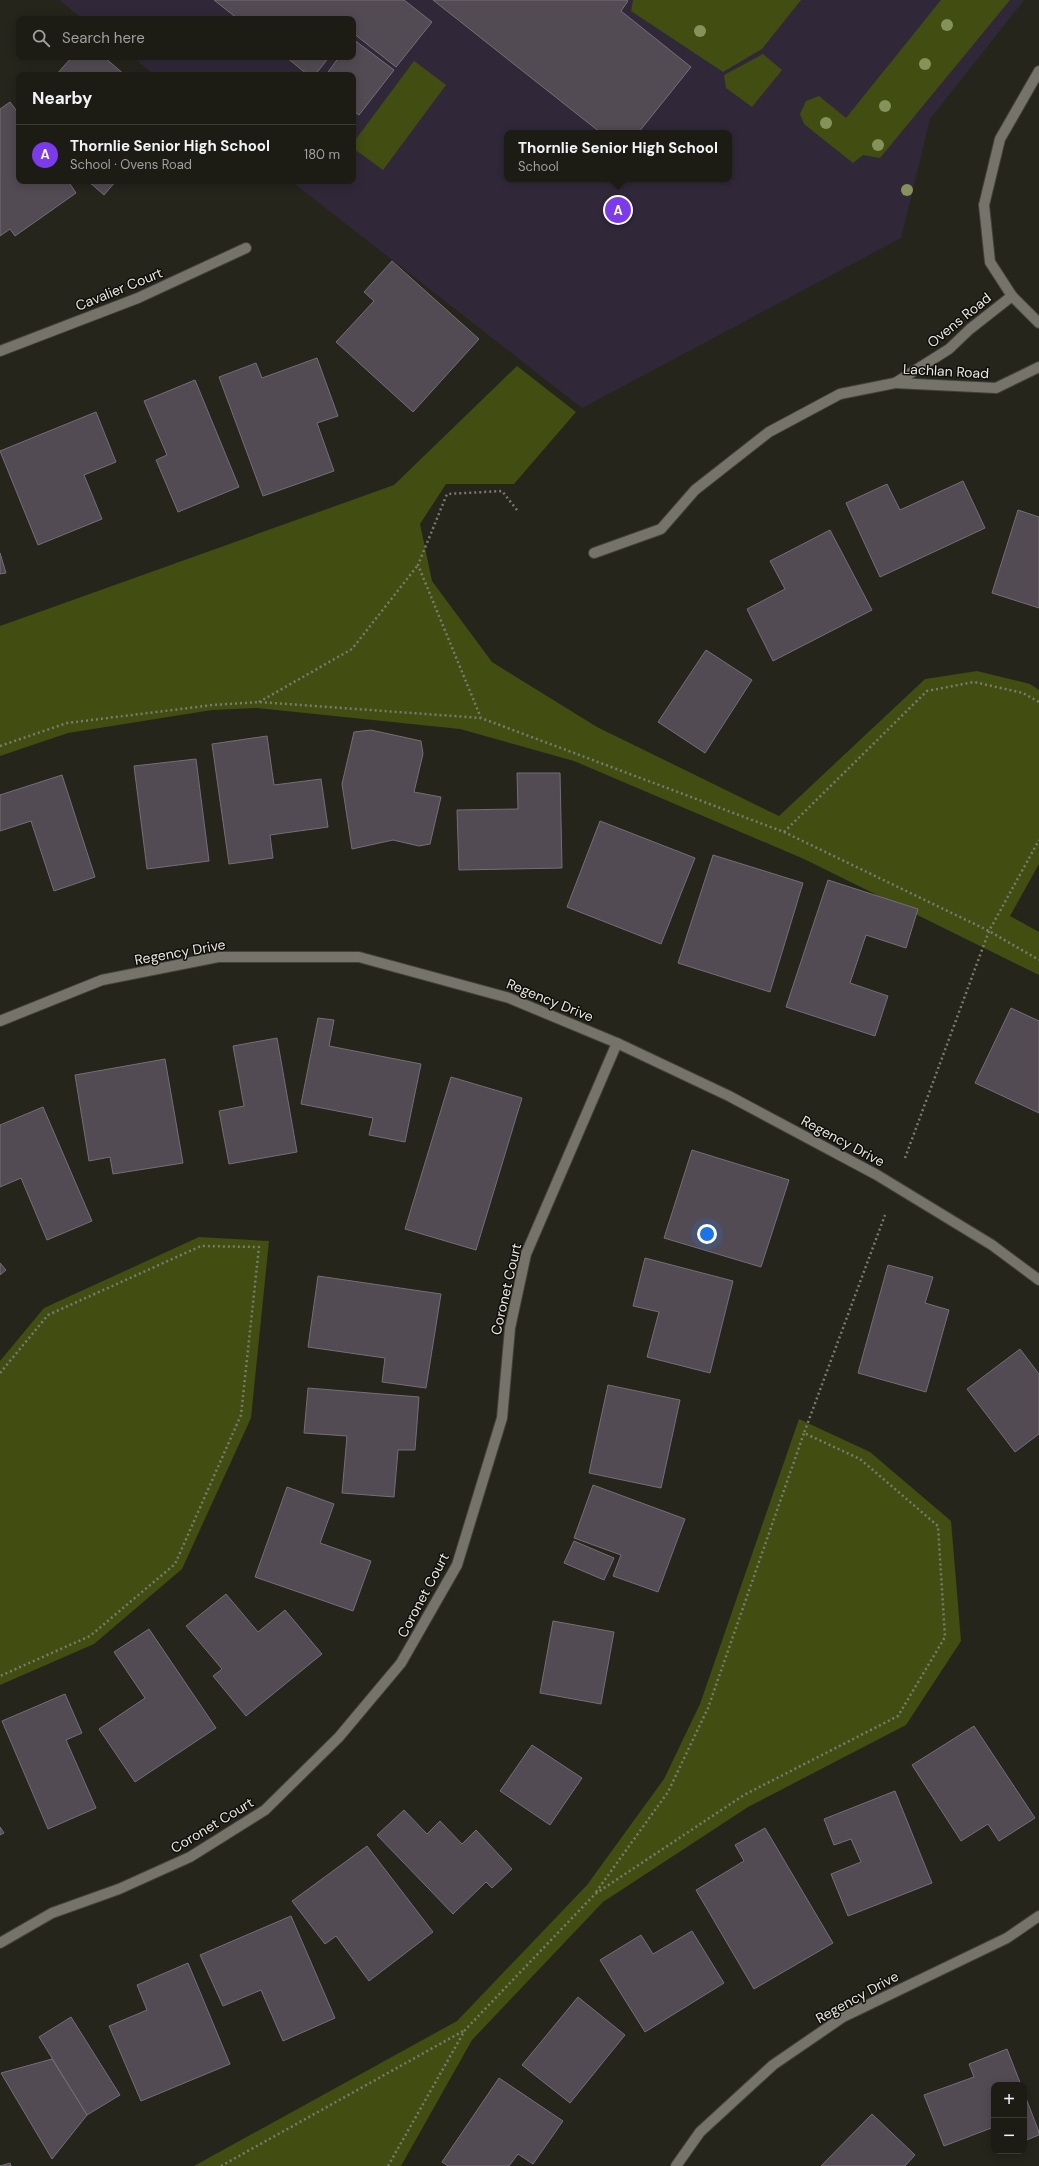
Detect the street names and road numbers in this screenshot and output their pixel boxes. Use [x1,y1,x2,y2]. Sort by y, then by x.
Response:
street label: Cavalier Court [73,263,165,315]
street label: Ovens Road [923,289,995,351]
street label: Lachlan Road [903,360,989,382]
street label: Regency Drive [133,935,227,969]
street label: Regency Drive [504,974,596,1026]
street label: Regency Drive [798,1111,888,1171]
street label: Coronet Court [487,1241,525,1337]
street label: Coronet Court [393,1549,453,1641]
street label: Coronet Court [167,1793,257,1857]
street label: Regency Drive [812,1967,902,2027]

